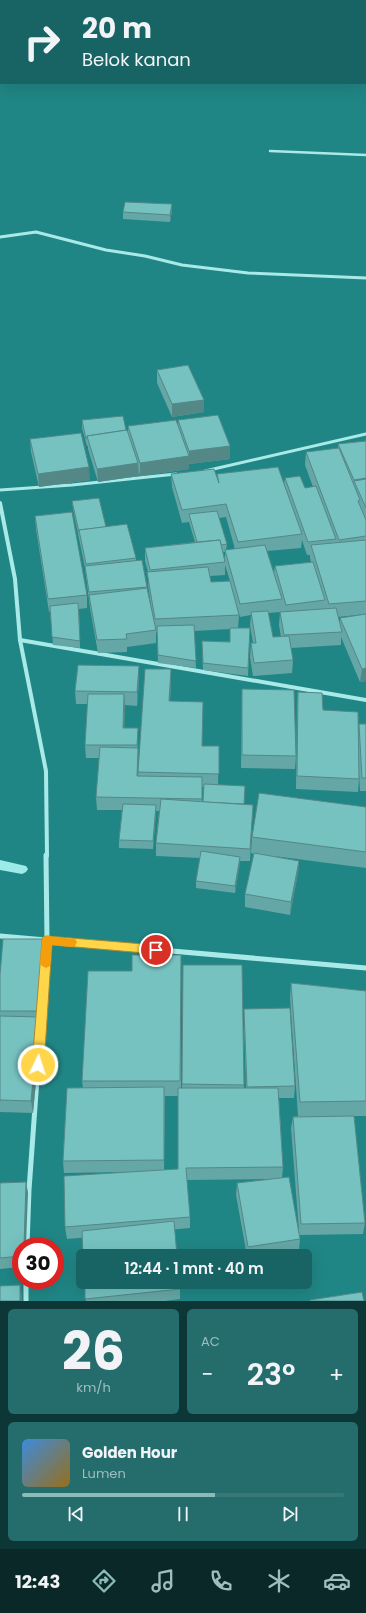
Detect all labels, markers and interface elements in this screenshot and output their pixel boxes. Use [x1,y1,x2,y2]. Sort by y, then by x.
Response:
text: 20 m [82,9,152,48]
icon: right [16,16,68,68]
text: Belok kanan [82,47,191,72]
pin [139,933,173,967]
icon: arrive [145,939,167,961]
position arrow [17,1044,59,1086]
speed limit sign: 30 [12,1237,64,1289]
text: 12:44 · 1 mnt · 40 m [124,1258,264,1279]
text: 26 [62,1315,125,1388]
text: AC [201,1332,220,1351]
text: 23° [247,1353,295,1396]
text: − [201,1359,213,1390]
text: + [329,1359,344,1390]
text: km/h [76,1378,111,1397]
text: Golden Hour [82,1442,177,1463]
text: Lumen [82,1464,126,1483]
icon: previous [65,1503,87,1525]
icon: pause [172,1503,194,1525]
icon: next [279,1503,301,1525]
icon: directions [90,1567,118,1595]
icon: music [149,1567,177,1595]
icon: phone [207,1567,235,1595]
icon: climate [265,1567,293,1595]
icon: car [323,1567,351,1595]
text: 12:43 [15,1569,60,1594]

